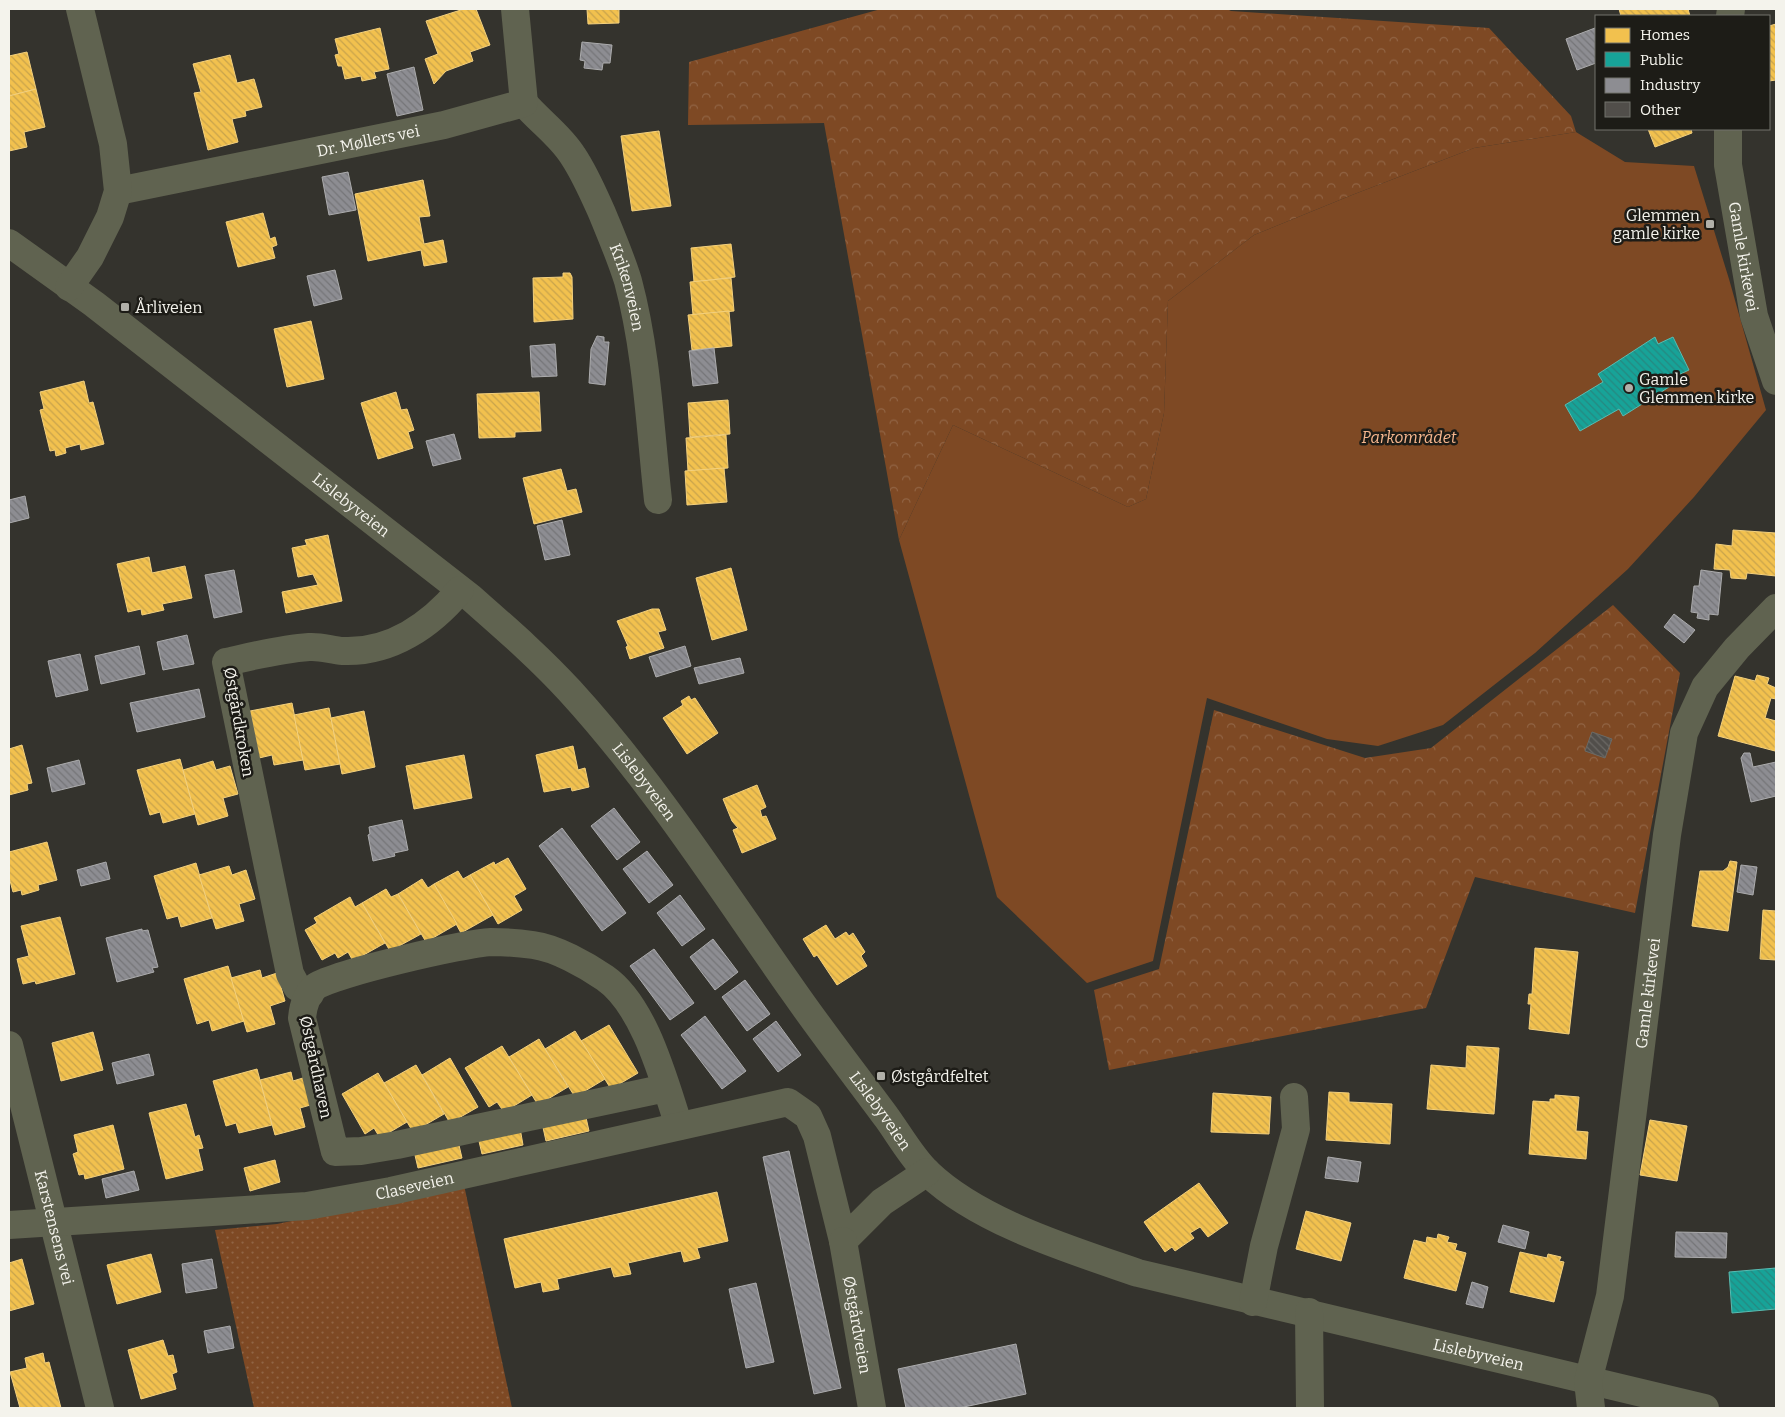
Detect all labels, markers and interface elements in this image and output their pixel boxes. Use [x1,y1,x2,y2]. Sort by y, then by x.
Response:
legend [1595,15,1770,130]
text: Homes [1640,26,1690,44]
text: Public [1640,51,1684,69]
text: Industry [1640,76,1700,94]
text: Other [1640,101,1681,119]
street label: Dr. Møllers vei [315,121,421,160]
street label: Gamle kirkevei [1725,200,1763,313]
place label: Glemmen gamle kirke [1613,206,1700,243]
marker: Glemmen gamle kirke [1704,218,1716,230]
street label: Krikenveien [606,241,648,333]
place label: Årliveien [135,297,202,317]
marker: Årliveien [119,301,131,313]
place label: Gamle Glemmen kirke [1639,370,1754,407]
marker: Gamle Glemmen kirke [1623,382,1635,394]
park label: Parkområdet [1361,428,1457,447]
street label: Lislebyveien [309,469,394,541]
street label: Østgårdkroken [220,666,258,778]
street label: Lislebyveien [609,739,680,824]
street label: Gamle kirkevei [1631,937,1664,1050]
street label: Østgårdhaven [296,1014,336,1120]
street label: Lislebyveien [846,1067,915,1154]
place label: Østgårdfeltet [891,1067,989,1086]
marker: Østgårdfeltet [875,1070,887,1082]
street label: Karstensens vei [31,1168,78,1287]
street label: Claseveien [374,1168,455,1203]
street label: Østgårdveien [840,1274,875,1375]
street label: Lislebyveien [1431,1334,1526,1374]

